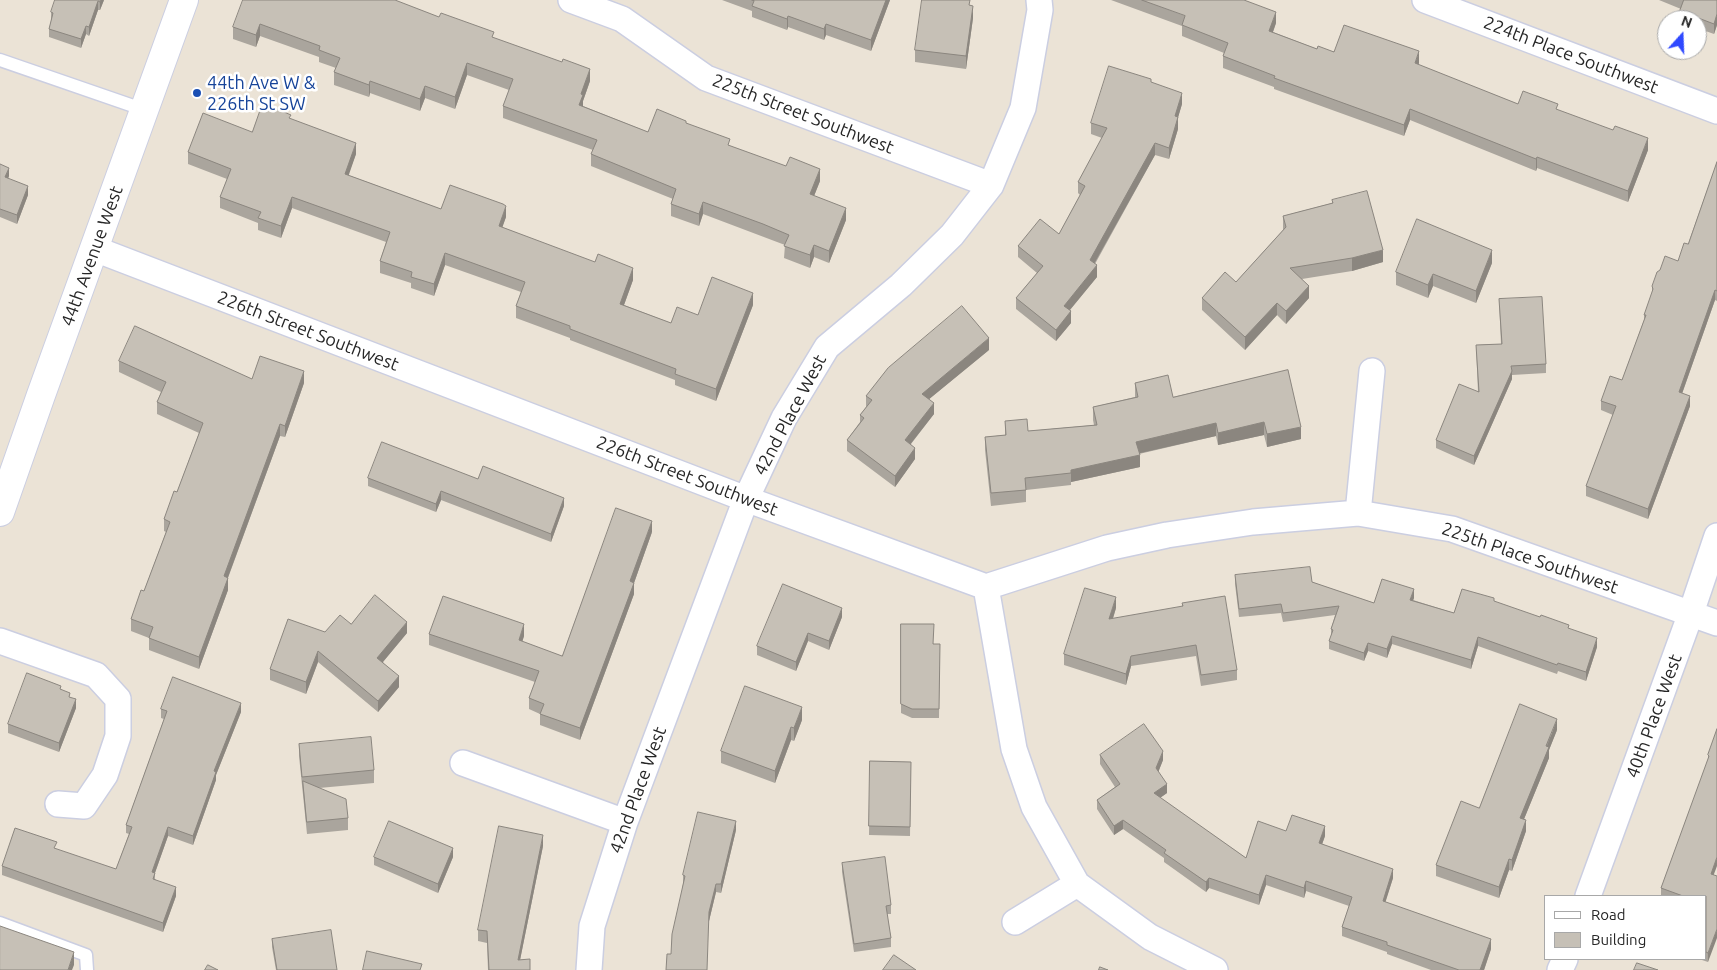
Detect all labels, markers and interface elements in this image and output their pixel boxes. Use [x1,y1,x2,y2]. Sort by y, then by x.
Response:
north arrow [1657,10,1707,60]
street label: 224th Place Southwest [1481,12,1661,98]
text: N [1679,13,1694,31]
street label: 225th Street Southwest [709,69,897,159]
place label: 44th Ave W & 226th St SW [207,72,316,115]
marker: 44th Ave W & 226th St SW [191,87,203,99]
street label: 44th Avenue West [57,183,127,329]
street label: 226th Street Southwest [214,286,402,376]
street label: 42nd Place West [749,351,831,479]
street label: 226th Street Southwest [593,431,781,521]
street label: 225th Place Southwest [1439,518,1621,598]
street label: 40th Place West [1622,651,1686,781]
street label: 42nd Place West [605,724,671,856]
legend [1544,895,1707,960]
text: Road [1591,906,1626,923]
text: Building [1591,931,1646,948]

